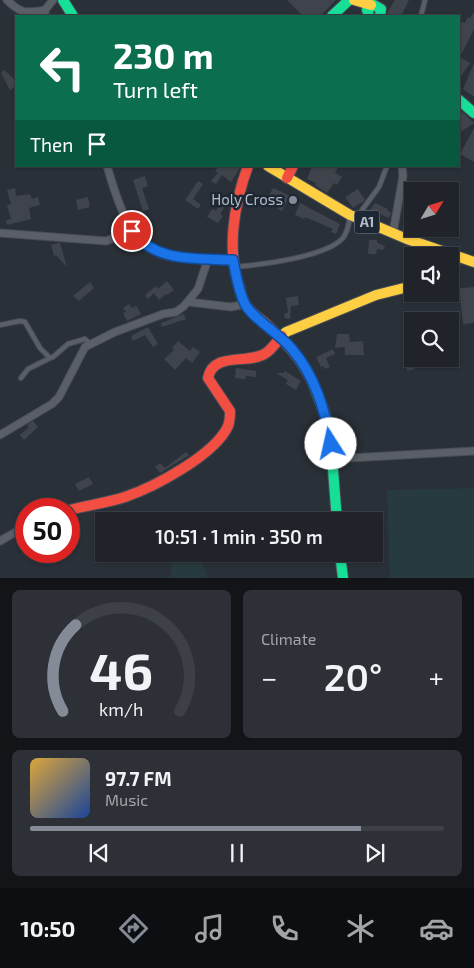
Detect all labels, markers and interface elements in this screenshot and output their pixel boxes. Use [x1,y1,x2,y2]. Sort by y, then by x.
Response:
text: 230 m [113,34,214,76]
icon: left [30,35,95,100]
text: Turn left [113,76,198,102]
icon: arrive [83,130,111,158]
text: Then [30,133,73,156]
north arrow [404,182,459,238]
map controls [404,182,459,367]
place label: Holy Cross [211,190,283,208]
marker: Holy Cross [287,194,299,206]
pin [111,210,153,252]
road number: A1 [354,210,380,233]
icon: arrive [118,217,146,245]
button: sound [404,247,459,302]
button: search [404,312,459,367]
position arrow [304,417,356,469]
speed limit sign: 50 [15,498,80,563]
text: 10:51 · 1 min · 350 m [155,525,323,548]
text: Climate [261,629,316,648]
text: 46 [90,638,153,700]
text: 20° [324,653,382,699]
text: − [261,660,277,694]
text: + [429,660,444,694]
text: km/h [99,698,144,720]
text: 97.7 FM [105,767,172,790]
text: Music [105,790,148,809]
icon: previous [85,839,113,867]
icon: pause [223,839,251,867]
icon: next [361,839,389,867]
icon: directions [116,911,151,946]
icon: music [192,911,227,946]
icon: phone [267,911,302,946]
icon: climate [343,911,378,946]
icon: car [419,911,454,946]
text: 10:50 [20,915,75,941]

